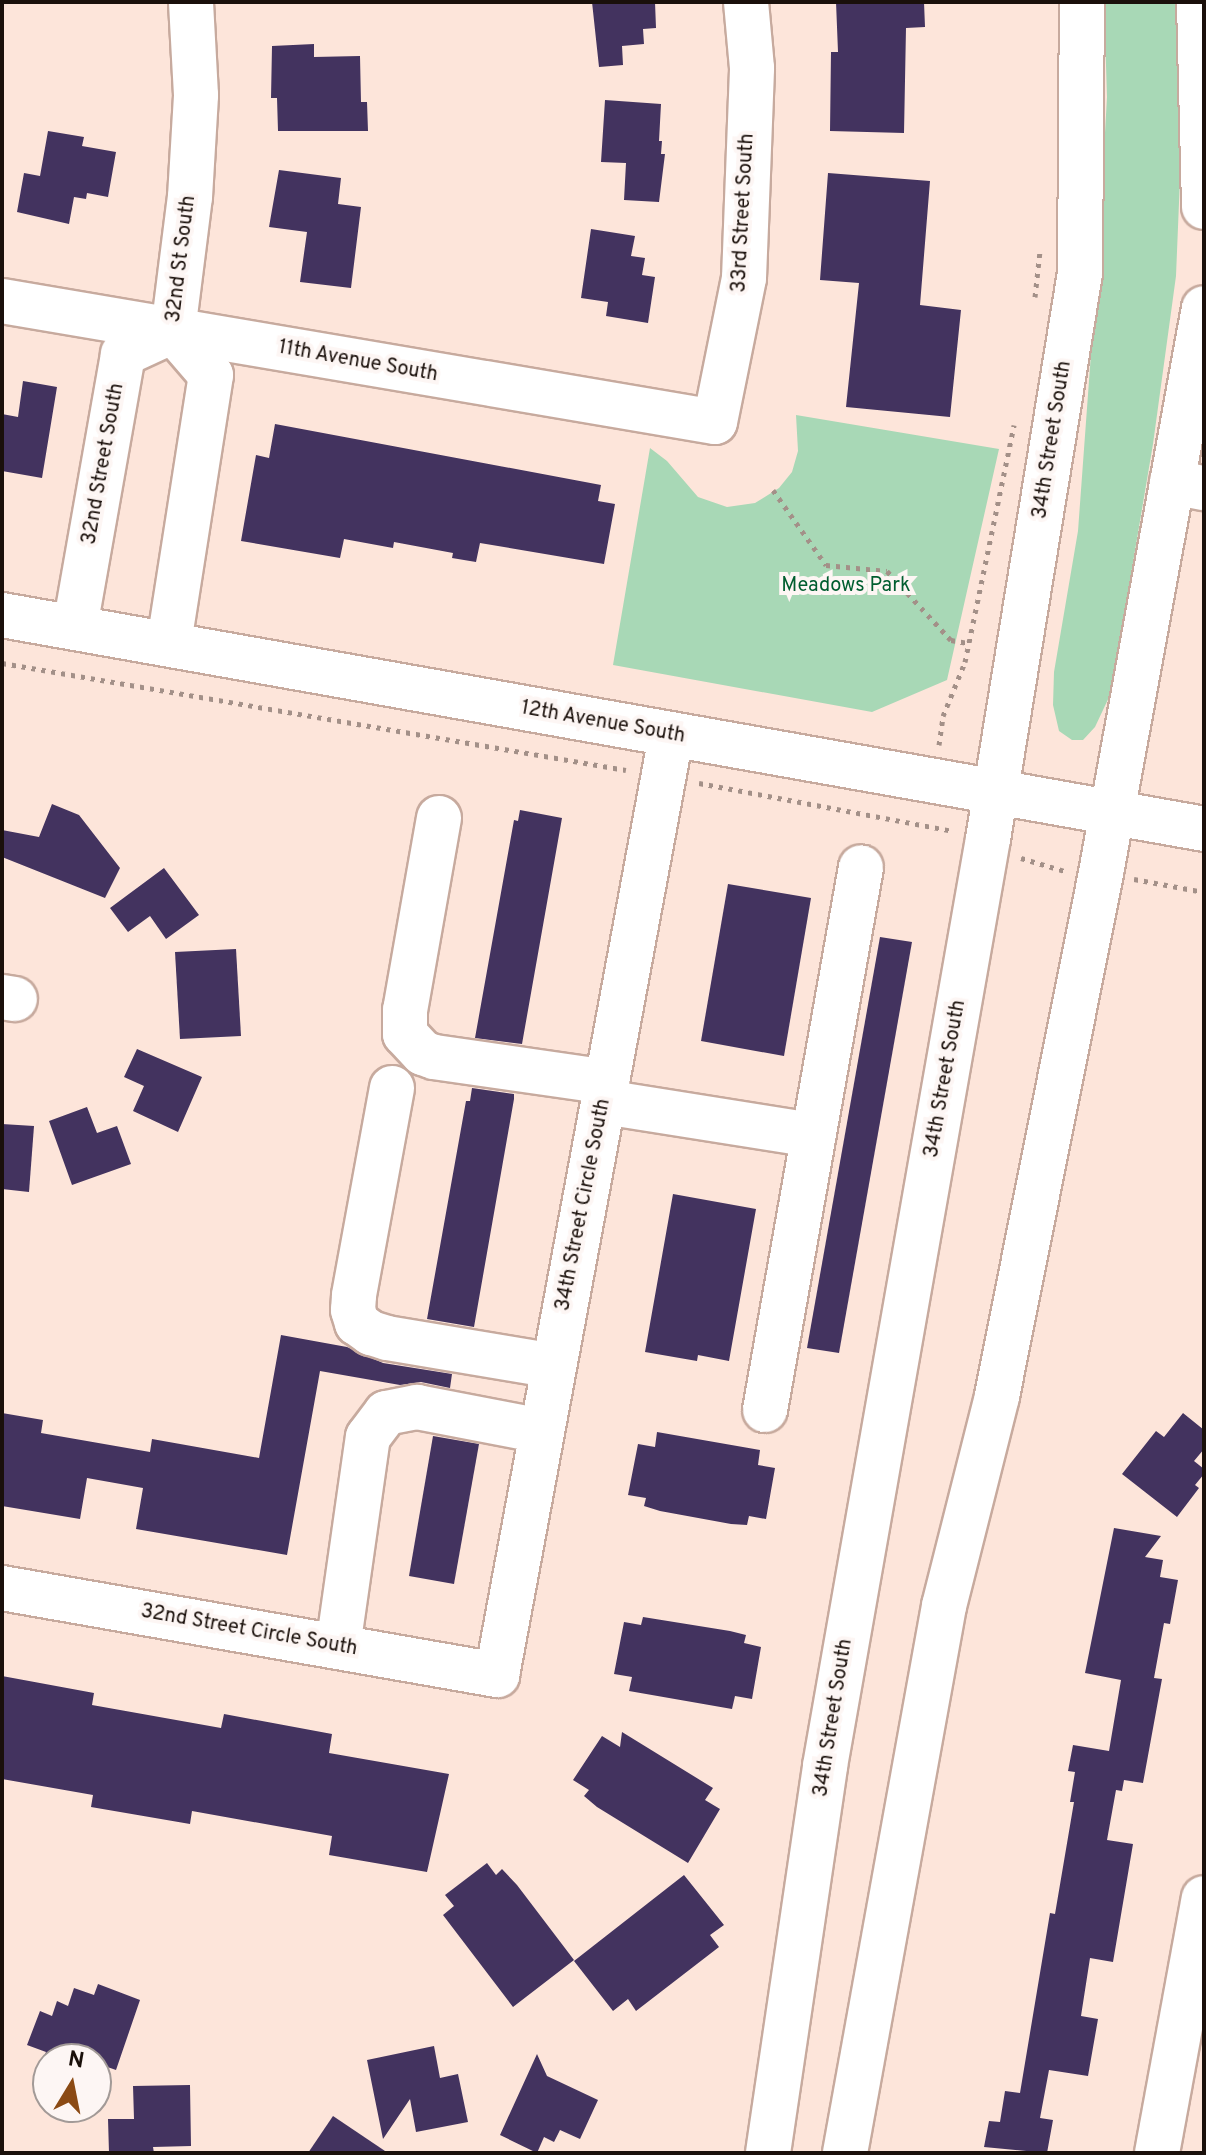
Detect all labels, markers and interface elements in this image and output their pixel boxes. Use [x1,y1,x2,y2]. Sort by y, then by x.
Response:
street label: 33rd Street South [728,133,760,293]
street label: 32nd St South [162,194,202,324]
street label: 11th Avenue South [276,336,440,388]
street label: 34th Street South [1029,359,1077,521]
street label: 32nd Street South [78,381,130,547]
park label: Meadows Park [781,574,911,598]
street label: 12th Avenue South [519,697,687,749]
street label: 34th Street South [920,998,972,1160]
street label: 34th Street Circle South [552,1097,616,1313]
street label: 32nd Street Circle South [139,1600,359,1662]
street label: 34th Street South [810,1637,858,1799]
north arrow [32,2043,112,2123]
text: N [66,2046,86,2076]

